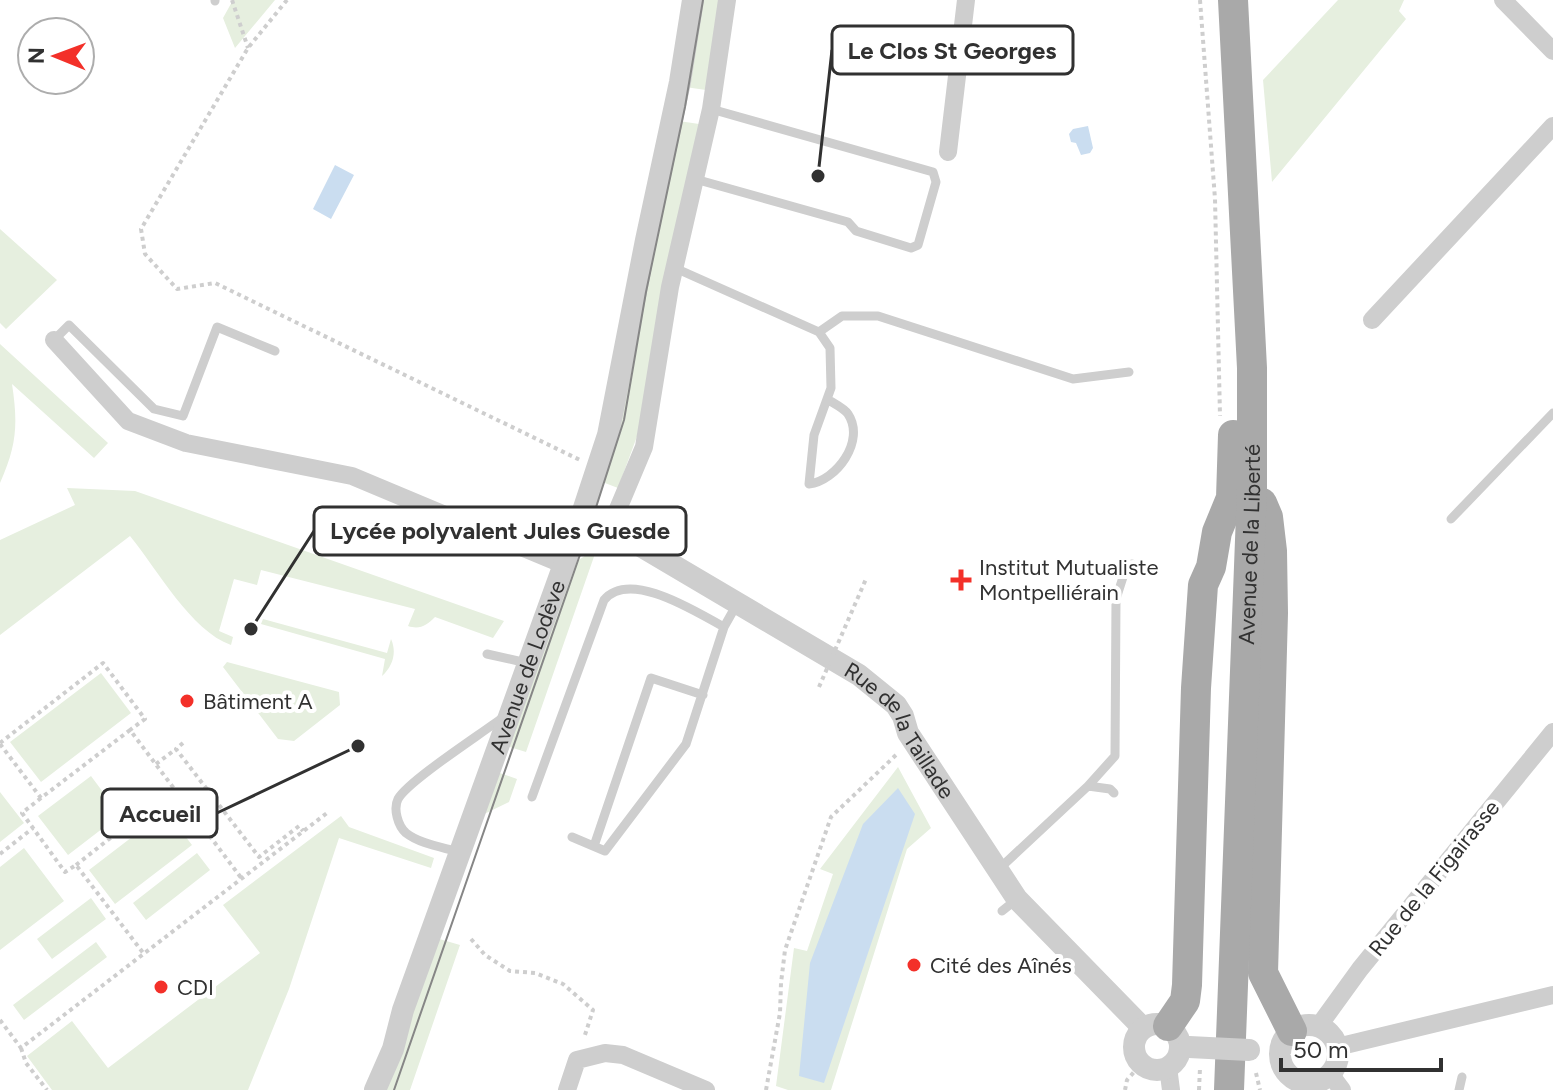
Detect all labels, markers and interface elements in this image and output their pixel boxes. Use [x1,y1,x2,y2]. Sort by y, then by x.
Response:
north arrow [16,16,96,96]
callout: Le Clos St Georges [832,26,1073,74]
text: Le Clos St Georges [847,36,1057,65]
text: N [23,47,50,64]
street label: Avenue de la Liberté [1233,444,1266,645]
callout: Lycée polyvalent Jules Guesde [314,507,686,555]
text: Lycée polyvalent Jules Guesde [330,516,670,545]
place label: Institut Mutualiste Montpelliérain [979,554,1158,606]
marker: Institut Mutualiste Montpelliérain [950,569,972,591]
street label: Avenue de Lodève [483,576,571,757]
street label: Rue de la Taillade [840,656,961,804]
place label: Bâtiment A [203,688,313,715]
marker: Bâtiment A [178,692,196,710]
callout: Accueil [102,789,217,837]
street label: Rue de la Figairasse [1363,795,1505,961]
text: Accueil [119,799,201,828]
place label: Cité des Aînés [930,952,1072,979]
marker: Cité des Aînés [905,956,923,974]
place label: CDI [177,974,214,1001]
marker: CDI [152,978,170,996]
scale bar [1281,1022,1441,1072]
text: 50 m [1293,1035,1349,1064]

